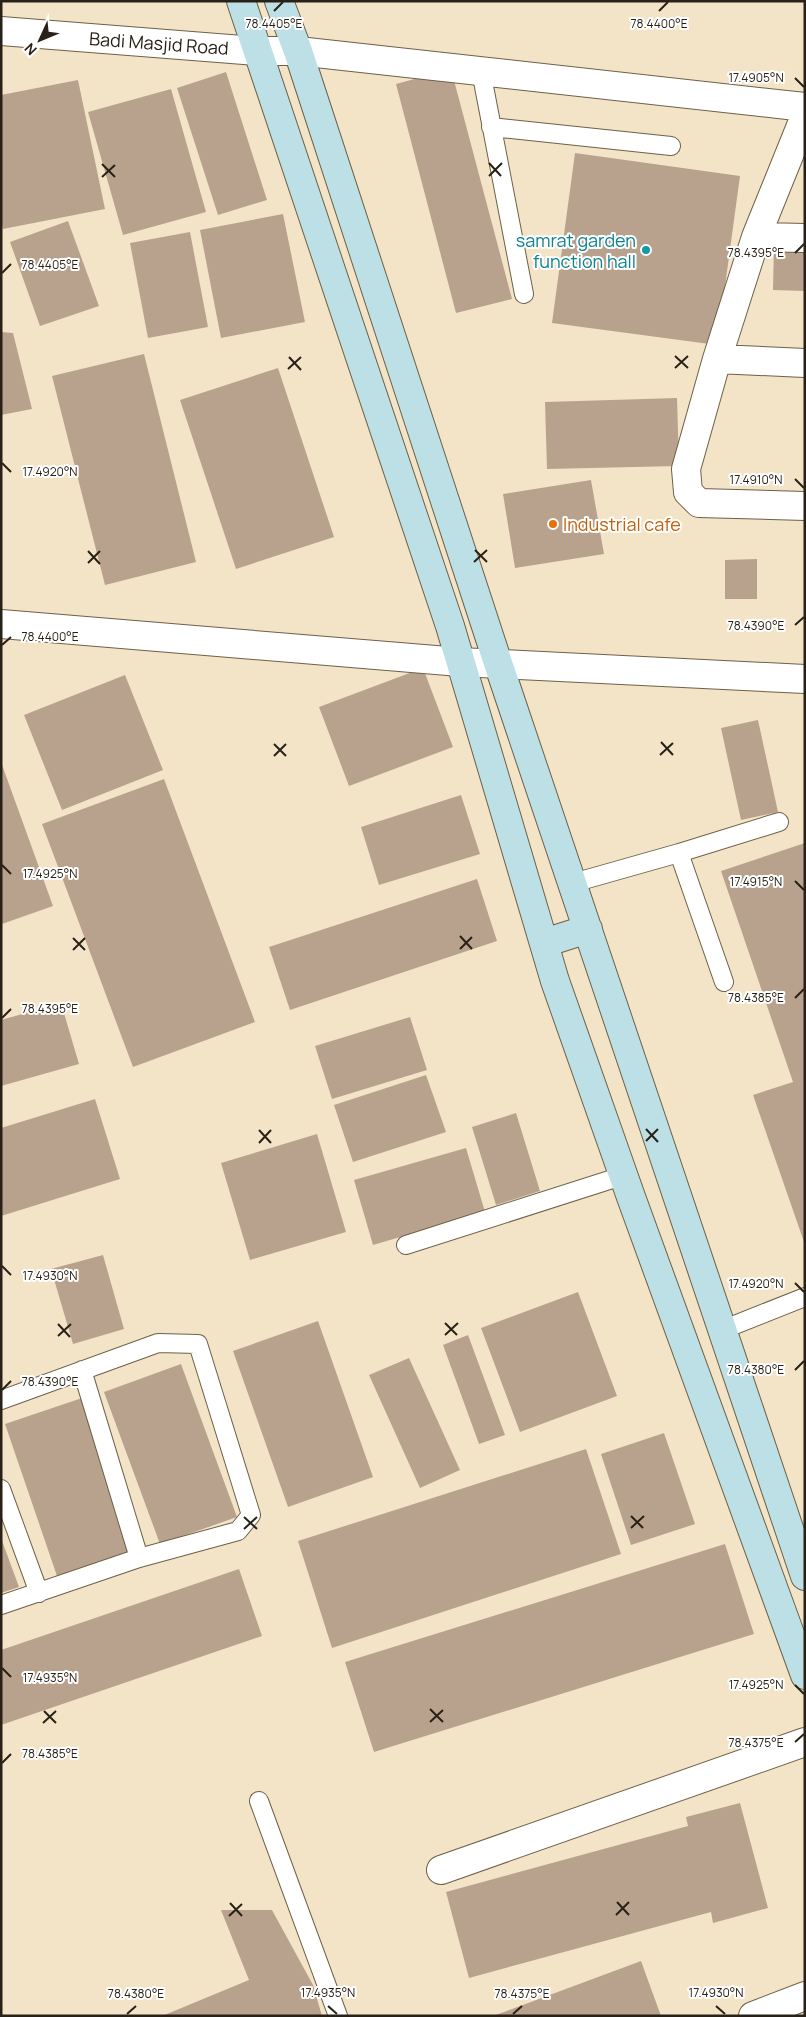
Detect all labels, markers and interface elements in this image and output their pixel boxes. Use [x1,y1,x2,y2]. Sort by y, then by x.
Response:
north arrow [15,15,65,65]
text: 78.4405°E [246,15,303,32]
text: 78.4400°E [630,15,688,32]
street label: Badi Masjid Road [88,26,230,60]
text: N [20,39,41,60]
text: 17.4905°N [728,69,784,86]
place label: samrat garden function hall [516,228,636,273]
marker: samrat garden function hall [640,244,652,256]
text: 78.4395°E [728,244,784,261]
text: 78.4405°E [22,256,79,273]
text: 17.4920°N [22,463,78,480]
text: 17.4910°N [730,471,782,488]
place label: Industrial cafe [563,512,681,536]
marker: Industrial cafe [547,518,559,530]
text: 78.4390°E [728,617,785,634]
text: 78.4400°E [21,628,79,645]
text: 17.4925°N [23,865,77,882]
text: 17.4915°N [730,873,782,890]
text: 78.4385°E [728,989,784,1006]
text: 78.4395°E [22,1000,78,1017]
text: 17.4930°N [23,1267,77,1284]
text: 17.4920°N [728,1275,784,1292]
text: 78.4380°E [728,1361,784,1378]
text: 78.4390°E [22,1373,79,1390]
text: 17.4935°N [23,1669,77,1686]
text: 17.4925°N [729,1676,783,1693]
text: 78.4375°E [729,1734,784,1751]
text: 78.4385°E [22,1745,78,1762]
text: 17.4935°N [301,1984,355,2001]
text: 17.4930°N [689,1984,743,2001]
text: 78.4380°E [108,1985,164,2002]
text: 78.4375°E [495,1985,550,2002]

